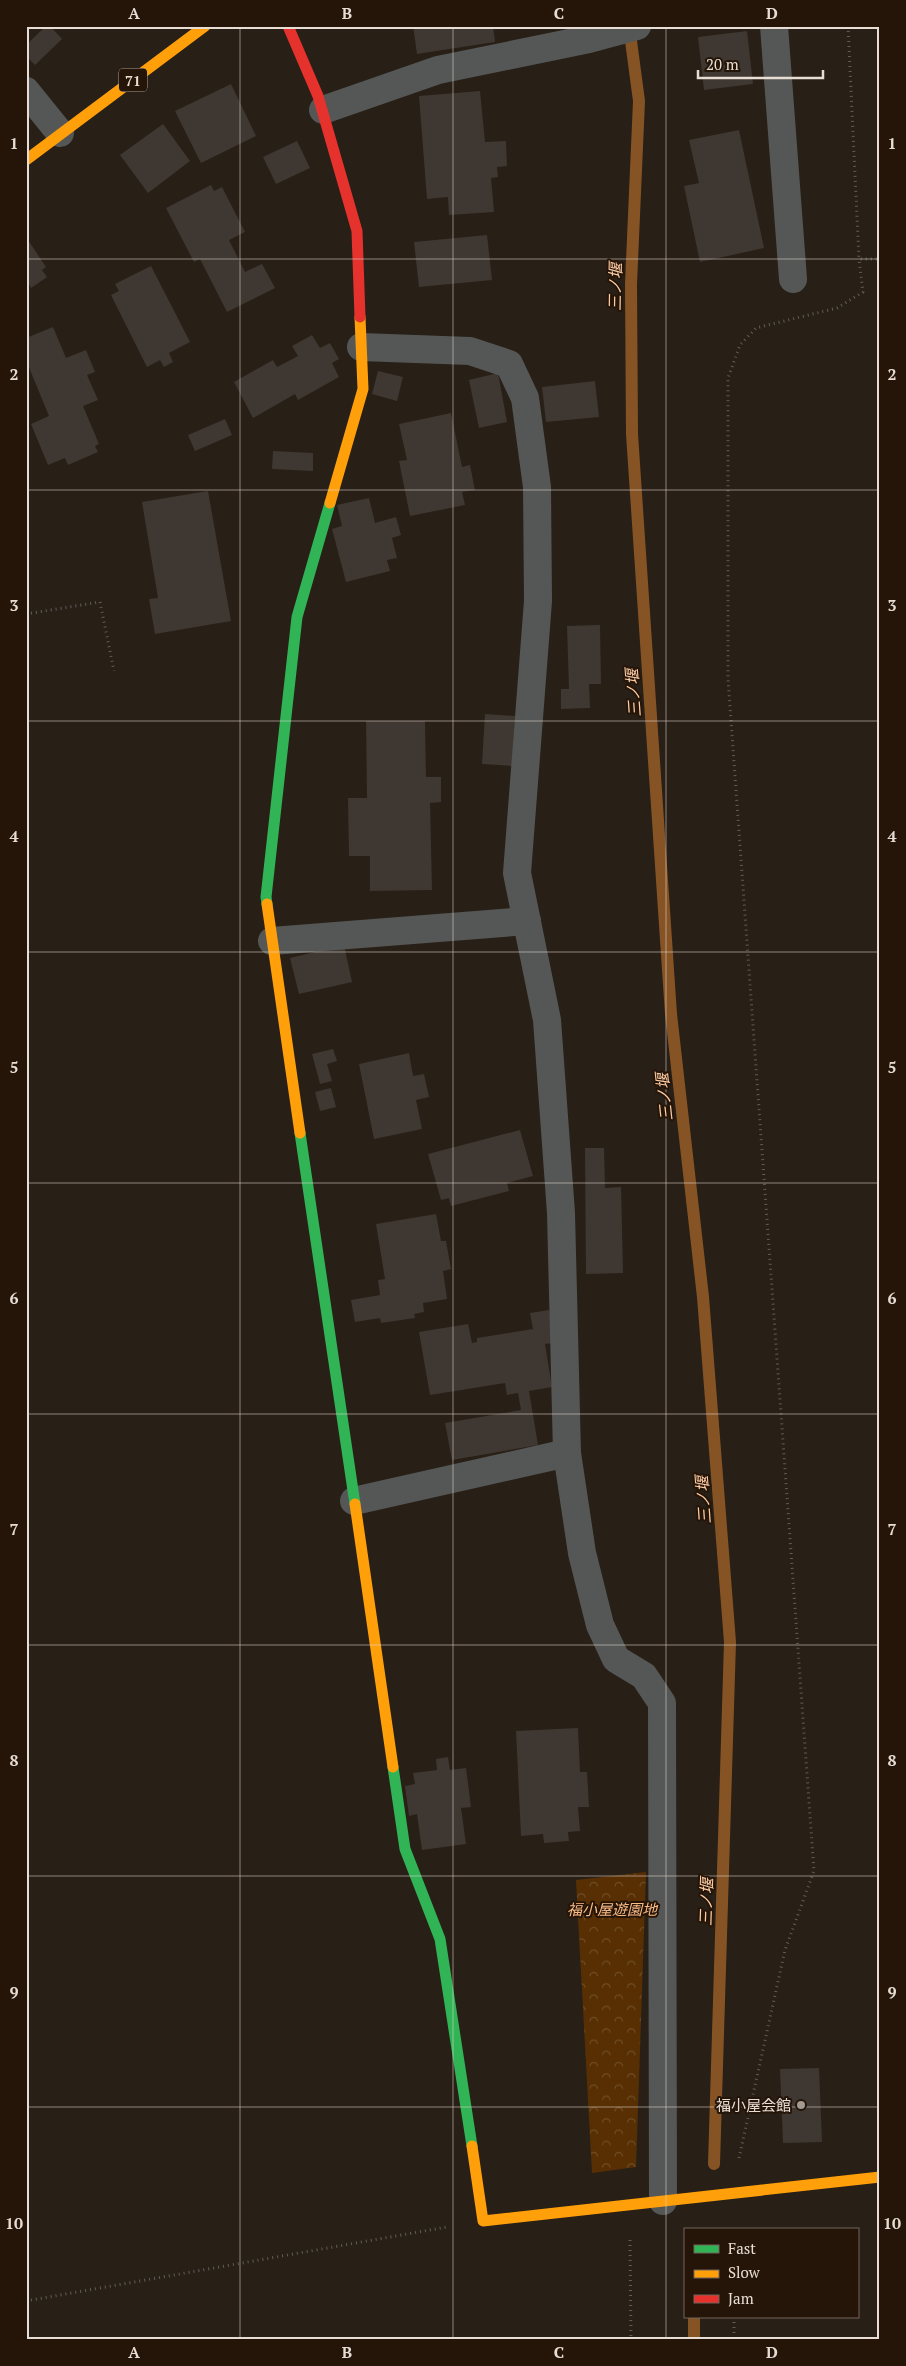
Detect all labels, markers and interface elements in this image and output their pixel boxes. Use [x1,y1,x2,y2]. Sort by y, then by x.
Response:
text: A [128,2,140,24]
text: B [342,2,352,24]
text: C [554,2,564,24]
text: D [766,2,778,24]
scale bar [698,48,824,80]
text: 20 m [706,54,739,74]
road number: 71 [119,68,147,92]
text: 1 [9,132,19,154]
text: 1 [887,132,897,154]
water label: 三ノ堰 [604,260,626,311]
text: 2 [9,363,19,385]
text: 2 [887,363,897,385]
text: 3 [9,594,19,616]
text: 3 [887,594,897,616]
water label: 三ノ堰 [620,665,646,718]
text: 4 [9,825,19,847]
text: 4 [887,825,897,847]
text: 5 [9,1056,19,1078]
text: 5 [887,1056,897,1078]
water label: 三ノ堰 [650,1069,677,1122]
text: 6 [9,1287,19,1309]
text: 6 [887,1287,897,1309]
water label: 三ノ堰 [690,1472,716,1525]
text: 7 [9,1518,19,1540]
text: 7 [887,1518,897,1540]
text: 8 [9,1749,19,1771]
text: 8 [887,1749,897,1771]
water label: 三ノ堰 [694,1875,718,1926]
park label: 福小屋遊園地 [567,1899,659,1919]
text: 9 [9,1981,19,2003]
text: 9 [887,1981,897,2003]
place label: 福小屋会館 [716,2095,791,2115]
marker: 福小屋会館 [795,2099,807,2111]
text: 10 [5,2212,23,2234]
text: 10 [883,2212,901,2234]
legend [684,2228,858,2318]
text: Fast [728,2238,756,2258]
text: Slow [728,2262,761,2282]
text: Jam [728,2288,754,2308]
text: A [128,2341,140,2363]
text: B [342,2341,352,2363]
text: C [554,2341,564,2363]
text: D [766,2341,778,2363]

